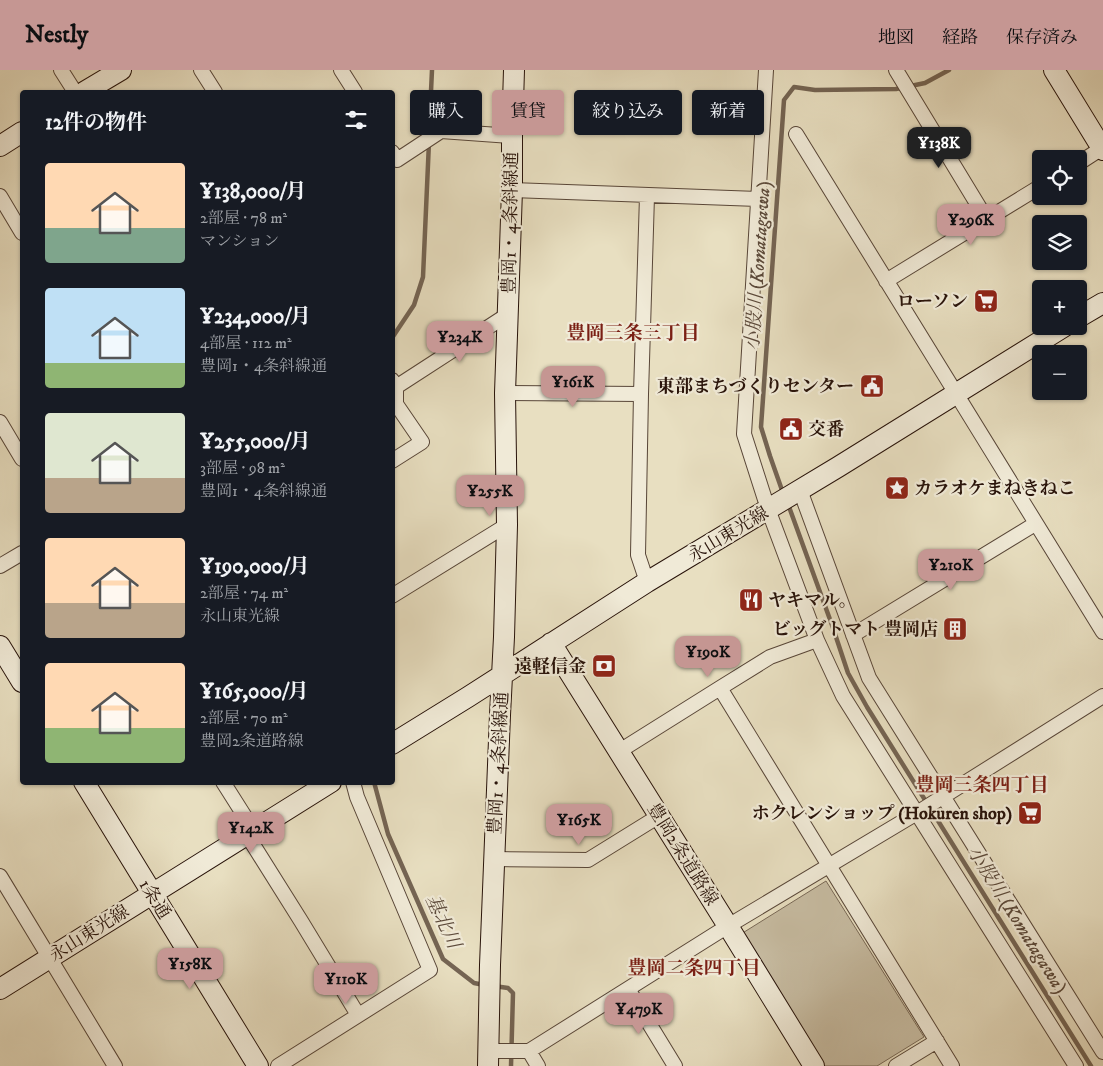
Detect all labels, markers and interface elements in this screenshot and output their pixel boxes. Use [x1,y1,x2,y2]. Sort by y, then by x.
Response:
text: Nestly [25,20,88,50]
text: 地図 [878,27,914,49]
text: 経路 [942,27,978,49]
text: 保存済み [1006,27,1078,49]
chip: 購入 [410,90,482,135]
chip: 賃貸 [492,90,564,135]
chip: 絞り込み [574,90,682,135]
chip: 新着 [692,90,764,135]
icon: filters [342,106,370,134]
text: 12件の物件 [45,110,147,136]
pin: ¥138K [904,126,974,169]
text: ¥138K [918,133,960,153]
map controls [1032,150,1087,400]
button: locate [1032,150,1087,205]
street label: 豊岡1・4条斜線通 [499,151,523,295]
text: ¥138,000/月 [200,179,306,205]
water label: 小股川 (Komatagawa) [741,181,776,351]
icon: home [85,183,145,243]
pin: ¥296K [936,204,1006,246]
text: 2部屋 · 78 m² [200,208,287,228]
text: ¥296K [948,210,994,230]
button: layers [1032,215,1087,270]
text: マンション [200,231,279,251]
button: + [1032,280,1087,335]
supermarket icon: ローソン [973,288,999,314]
place label: ローソン [897,291,968,313]
text: ¥234,000/月 [200,304,311,330]
icon: home [85,308,145,368]
pin: ¥234K [425,320,495,363]
district label: 豊岡三条三丁目 [566,322,700,345]
text: ¥234K [437,327,483,347]
text: 4部屋 · 112 m² [200,333,292,353]
button: − [1032,345,1087,400]
text: 豊岡1・4条斜線通 [200,356,327,376]
pin: ¥161K [538,366,608,408]
text: ¥161K [552,372,594,392]
public building icon: 東部まちづくりセンター [859,373,885,399]
place label: 東部まちづくりセンター [657,376,854,398]
public building icon: 交番 [778,416,804,442]
place label: 交番 [808,419,844,441]
text: ¥255,000/月 [200,429,311,455]
icon: home [85,433,145,493]
text: 3部屋 · 98 m² [200,458,285,478]
pin: ¥255K [455,474,525,517]
place icon: カラオケまねきねこ [884,475,910,501]
place label: カラオケまねきねこ [914,478,1076,500]
text: 豊岡1・4条斜線通 [200,481,327,501]
text: ¥255K [467,481,513,501]
street label: 永山東光線 [684,502,773,567]
pin: ¥210K [916,548,986,591]
text: ¥190,000/月 [200,554,310,580]
text: ¥210K [929,555,973,575]
icon: home [85,558,145,618]
text: 2部屋 · 74 m² [200,583,288,603]
restaurant icon: ヤキマル。 [738,587,764,613]
place label: ヤキマル。 [768,590,857,612]
text: 永山東光線 [200,606,280,626]
building icon: ビッグトマト 豊岡店 [942,616,968,642]
place label: ビッグトマト 豊岡店 [773,619,938,641]
pin: ¥190K [673,636,743,678]
text: ¥190K [686,642,730,662]
bank icon: 遠軽信金 [591,653,617,679]
place label: 遠軽信金 [514,656,586,678]
text: ¥165,000/月 [200,679,309,705]
icon: home [85,683,145,743]
street label: 豊岡1・4条斜線通 [484,691,514,835]
text: 2部屋 · 70 m² [200,708,288,728]
text: 豊岡2条道路線 [200,731,304,751]
district label: 豊岡三条四丁目 [915,774,1049,797]
street label: 豊岡2条道路線 [642,799,722,910]
supermarket icon: ホクレンショップ (Hokuren shop) [1017,800,1043,826]
place label: ホクレンショップ (Hokuren shop) [752,803,1012,825]
pin: ¥165K [544,804,614,846]
text: ¥165K [557,810,601,830]
pin: ¥142K [216,812,286,854]
text: ¥142K [229,818,273,838]
water label: 小股川 (Komatagawa) [962,842,1071,998]
street label: 1条通 [134,876,175,923]
water label: 基北川 [420,891,466,954]
street label: 永山東光線 [46,901,134,967]
pin: ¥158K [155,948,225,990]
text: ¥158K [168,954,212,974]
district label: 豊岡二条四丁目 [627,957,761,980]
pin: ¥110K [311,962,381,1005]
text: ¥110K [325,969,367,989]
pin: ¥479K [604,992,674,1035]
text: ¥479K [615,999,663,1019]

